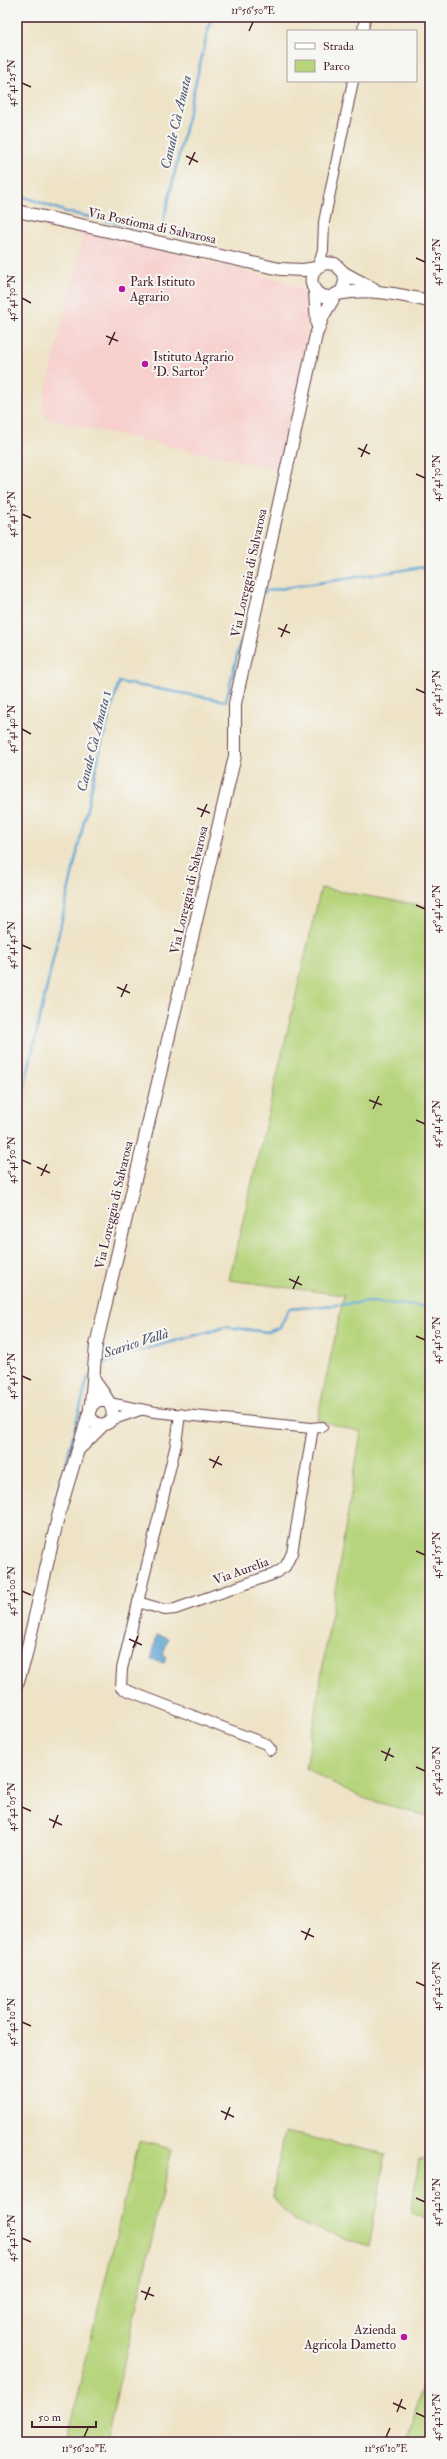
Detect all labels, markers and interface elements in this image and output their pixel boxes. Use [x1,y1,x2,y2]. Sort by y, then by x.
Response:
text: 11°56'50"E [231,5,275,17]
legend [287,30,417,82]
text: Strada [323,39,355,54]
text: 45°41'25"N [6,59,18,107]
text: Parco [323,59,350,74]
water label: Canale Cà Amata [157,73,195,171]
street label: Via Postioma di Salvarosa [86,205,218,248]
text: 45°41'25"N [431,238,443,286]
text: 45°41'30"N [6,274,18,322]
place label: Park Istituto Agrario [129,274,195,305]
marker: Park Istituto Agrario [117,284,127,294]
place label: Istituto Agrario 'D. Sartor' [153,349,234,380]
marker: Istituto Agrario 'D. Sartor' [140,359,150,369]
text: 45°41'30"N [431,454,443,502]
text: 45°41'35"N [6,491,18,537]
street label: Via Loreggia di Salvarosa [228,507,271,639]
text: 45°41'35"N [431,670,443,716]
water label: Canale Cà Amata 1 [73,689,115,793]
text: 45°41'40"N [6,705,18,753]
street label: Via Loreggia di Salvarosa [166,824,212,956]
text: 45°41'40"N [431,885,443,933]
text: 45°41'45"N [6,921,18,969]
text: 45°41'45"N [431,1100,443,1148]
text: 45°41'50"N [6,1136,18,1184]
street label: Via Loreggia di Salvarosa [91,1139,137,1271]
text: 45°41'50"N [431,1316,443,1364]
water label: Scarico Vallà [100,1324,171,1362]
text: 45°41'55"N [6,1352,18,1399]
text: 45°41'55"N [431,1531,443,1578]
street label: Via Aurelia [211,1553,272,1588]
text: 45°42'00"N [6,1566,18,1616]
text: 45°42'00"N [431,1746,443,1796]
text: 45°42'05"N [6,1782,18,1832]
text: 45°42'05"N [431,1961,443,2011]
text: 45°42'10"N [6,1998,18,2046]
text: 45°42'10"N [431,2178,443,2226]
text: 45°42'15"N [6,2214,18,2262]
place label: Azienda Agricola Dametto [303,2322,397,2353]
marker: Azienda Agricola Dametto [399,2332,409,2342]
text: 45°42'15"N [431,2393,443,2441]
scale bar [32,2403,96,2429]
text: 50 m [38,2410,62,2425]
text: 11°56'20"E [62,2443,106,2455]
text: 11°56'10"E [365,2443,407,2455]

